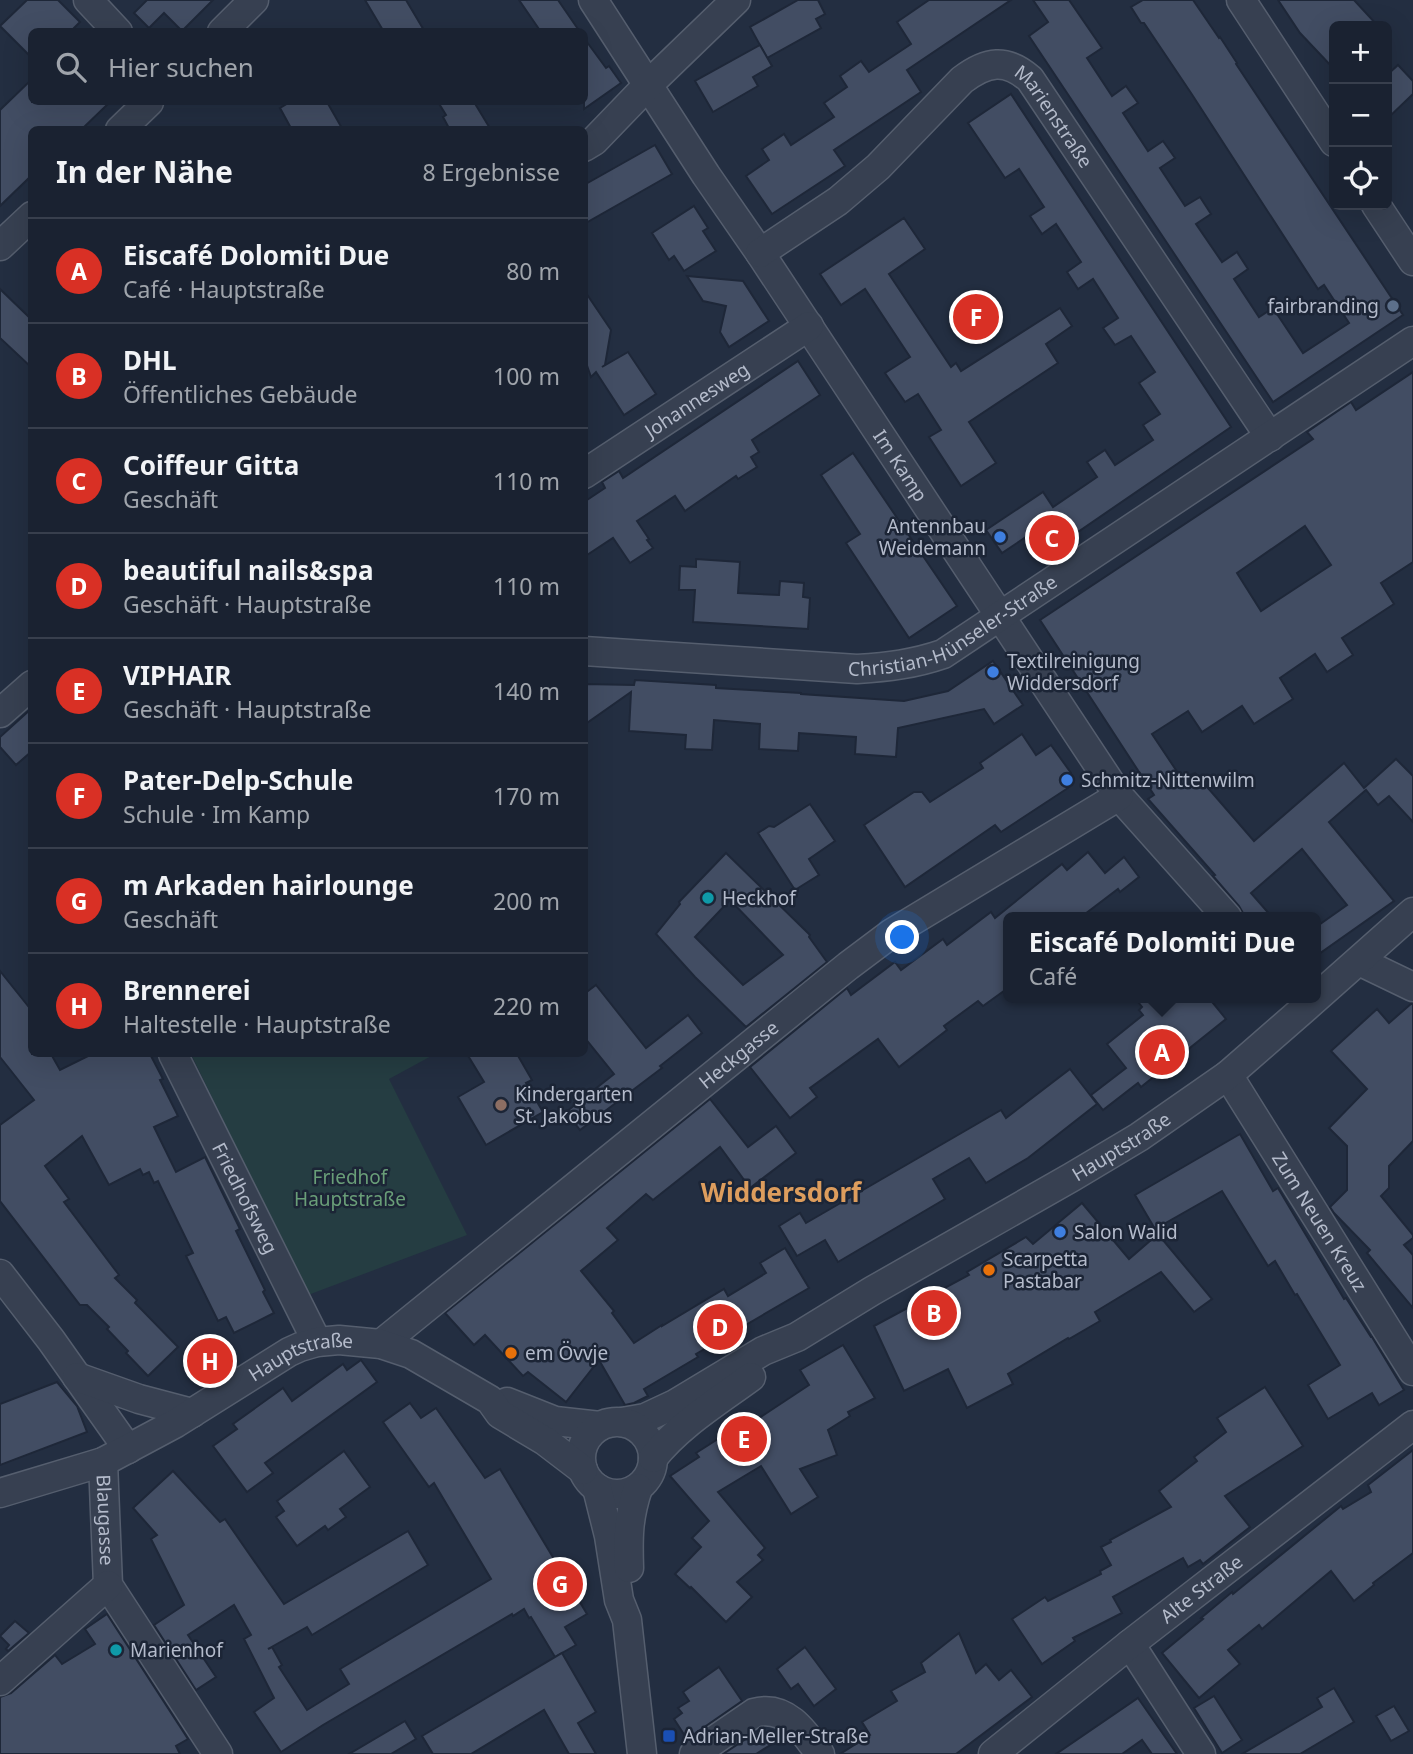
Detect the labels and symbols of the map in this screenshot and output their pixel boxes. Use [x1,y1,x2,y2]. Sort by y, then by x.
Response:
street label: Marienstraße [1010,59,1099,173]
pin: F [953,291,999,343]
place label: fairbranding [1267,293,1379,319]
marker: fairbranding [1385,298,1401,314]
street label: Johannesweg [638,356,754,445]
street label: Im Kamp [867,425,934,507]
pin: C [1029,512,1075,564]
place label: Antennbau Weidemann [879,513,986,561]
marker: Antennbau Weidemann [992,529,1008,545]
street label: Christian-Hünseler-Straße [847,569,1062,682]
place label: Textilreinigung Widdersdorf [1007,648,1140,696]
marker: Textilreinigung Widdersdorf [985,664,1001,680]
place label: Schmitz-Nittenwilm [1081,767,1255,793]
marker: Schmitz-Nittenwilm [1059,772,1075,788]
place label: Heckhof [722,885,797,911]
marker: Heckhof [700,890,716,906]
your location [885,920,919,954]
street label: Heckgasse [693,1014,784,1095]
pin: A [1139,1026,1185,1078]
place label: Kindergarten St. Jakobus [515,1081,633,1129]
marker: Kindergarten St. Jakobus [493,1097,509,1113]
street label: Hauptstraße [1067,1106,1176,1187]
street label: Friedhofsweg [206,1138,284,1258]
street label: Zum Neuen Kreuz [1266,1147,1373,1297]
park label: Friedhof Hauptstraße [294,1164,406,1212]
district label: Widdersdorf [701,1174,863,1210]
place label: Salon Walid [1074,1219,1178,1245]
marker: Salon Walid [1052,1224,1068,1240]
place label: Scarpetta Pastabar [1003,1246,1088,1294]
marker: Scarpetta Pastabar [981,1262,997,1278]
pin: B [911,1287,957,1339]
pin: D [697,1301,743,1353]
street label: Hauptstraße [243,1327,354,1387]
pin: H [187,1335,233,1387]
place label: em Övvje [525,1340,608,1366]
marker: em Övvje [503,1345,519,1361]
pin: E [721,1413,767,1465]
street label: Blaugasse [91,1474,120,1566]
street label: Alte Straße [1155,1549,1248,1629]
pin: G [537,1558,583,1610]
place label: Marienhof [130,1637,224,1663]
marker: Marienhof [108,1642,124,1658]
place label: Adrian-Meller-Straße [683,1723,869,1749]
marker: Adrian-Meller-Straße [661,1728,677,1744]

